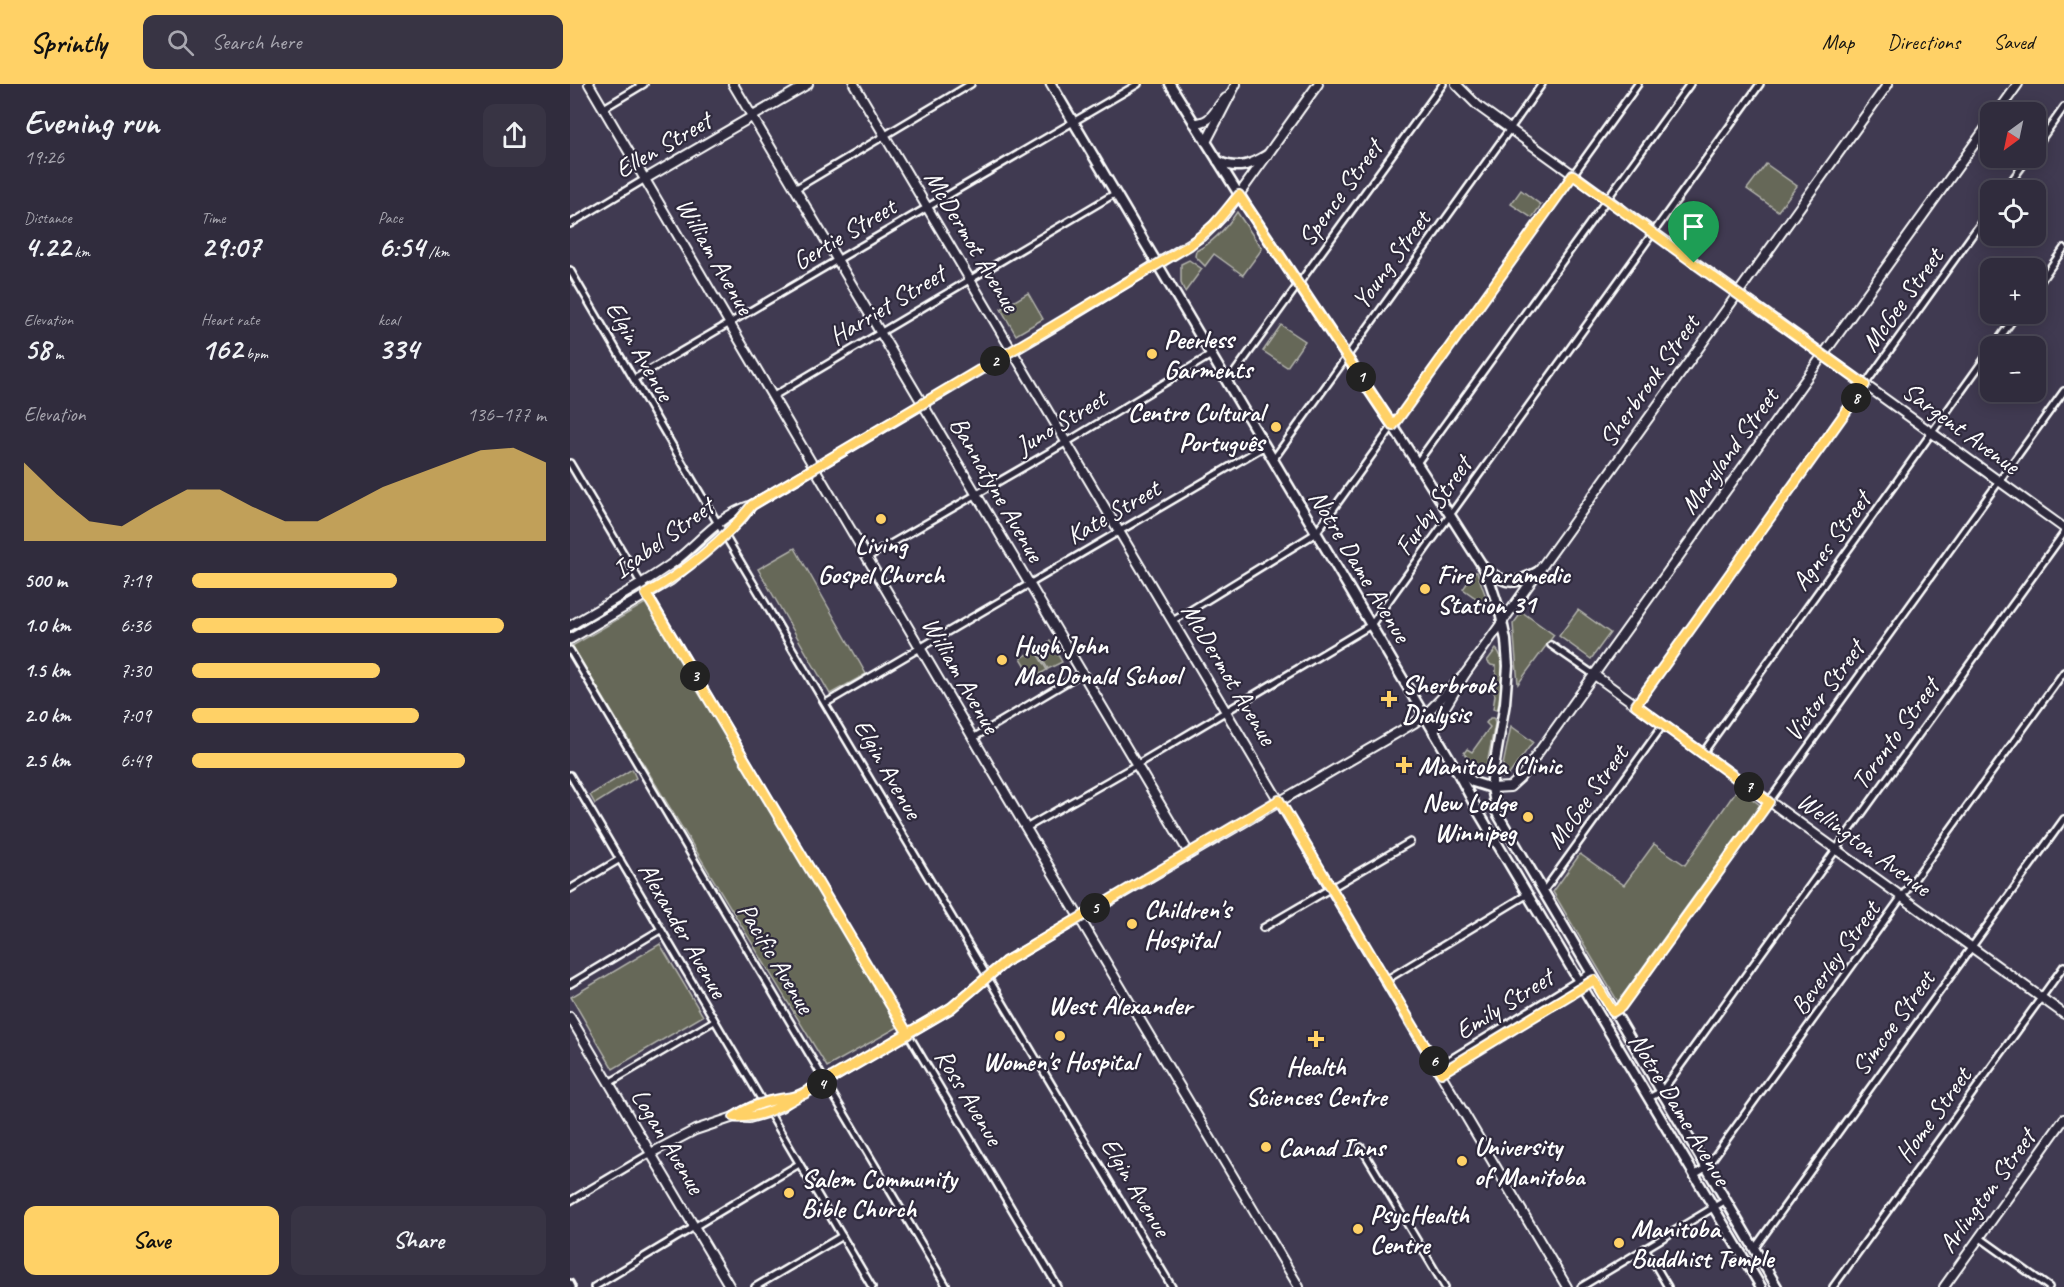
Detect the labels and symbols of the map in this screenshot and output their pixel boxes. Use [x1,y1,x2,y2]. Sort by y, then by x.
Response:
north arrow [1980,102,2046,168]
street label: Ellen Street [609,103,720,186]
street label: Spence Street [1290,131,1392,253]
street label: McDermot Avenue [917,164,1028,319]
street label: Gertie Street [786,189,904,278]
street label: William Avenue [668,192,762,322]
pin [1668,201,1719,263]
street label: Young Street [1344,202,1439,316]
street label: McGee Street [1853,240,1952,358]
street label: Harriet Street [823,256,954,353]
street label: Elgin Avenue [598,295,683,409]
street label: Sherbrook Street [1591,307,1708,454]
place label: Peerless Garments [1164,323,1255,386]
pin: 2 [980,346,1010,376]
marker: Peerless Garments [1145,347,1159,361]
pin: 1 [1346,362,1376,392]
street label: Sargent Avenue [1896,374,2027,483]
street label: Maryland Street [1672,380,1787,520]
street label: Juno Street [1008,381,1115,463]
pin: 8 [1841,383,1871,413]
place label: Centro Cultural Português [1128,396,1269,459]
street label: Bannatyne Avenue [942,410,1053,569]
marker: Centro Cultural Português [1269,420,1283,434]
street label: Furby Street [1387,447,1481,562]
street label: Kate Street [1060,471,1168,552]
street label: Agnes Street [1784,482,1880,597]
street label: Notre Dame Avenue [1302,484,1420,650]
street label: Isabel Street [606,488,723,586]
marker: Living Gospel Church [874,512,888,526]
place label: Living Gospel Church [818,528,946,591]
place label: Fire Paramedic Station 31 [1437,558,1572,621]
marker: Fire Paramedic Station 31 [1418,582,1432,596]
street label: McDermot Avenue [1174,597,1285,752]
street label: William Avenue [914,611,1008,741]
place label: Hugh John MacDonald School [1014,629,1186,692]
street label: Victor Street [1776,631,1874,748]
marker: Hugh John MacDonald School [995,653,1009,667]
pin: 3 [680,661,710,691]
place label: Sherbrook Dialysis [1402,668,1497,731]
street label: Toronto Street [1844,669,1948,796]
marker: Sherbrook Dialysis [1380,690,1398,708]
street label: Elgin Avenue [846,713,931,827]
street label: McGee Street [1538,737,1637,855]
place label: Manitoba Clinic [1418,749,1563,782]
marker: Manitoba Clinic [1395,756,1413,774]
pin: 7 [1734,772,1764,802]
street label: Wellington Avenue [1790,784,1939,905]
place label: New Lodge Winnipeg [1422,786,1519,849]
marker: New Lodge Winnipeg [1521,810,1535,824]
street label: Alexander Avenue [631,856,736,1005]
pin: 5 [1080,893,1110,923]
place label: Children's Hospital [1144,893,1234,956]
street label: Beverley Street [1783,893,1889,1021]
street label: Pacific Avenue [730,897,823,1021]
marker: Children's Hospital [1125,917,1139,931]
street label: Emily Street [1449,959,1562,1047]
street label: Simcoe Street [1844,962,1944,1082]
district label: West Alexander [1048,988,1195,1022]
street label: Notre Dame Avenue [1622,1027,1740,1193]
marker: Women's Hospital [1053,1029,1067,1043]
marker: Health Sciences Centre [1307,1030,1325,1048]
street label: Ross Avenue [927,1043,1012,1153]
place label: Women's Hospital [983,1045,1142,1078]
pin: 6 [1419,1046,1449,1076]
place label: Health Sciences Centre [1245,1050,1389,1113]
street label: Home Street [1888,1059,1980,1169]
pin: 4 [807,1069,837,1099]
street label: Logan Avenue [624,1082,713,1201]
street label: Arlington Street [1931,1120,2045,1259]
place label: University of Manitoba [1474,1130,1587,1193]
street label: Elgin Avenue [1093,1131,1180,1245]
place label: Canad Inns [1278,1131,1388,1164]
marker: Canad Inns [1259,1140,1273,1154]
marker: University of Manitoba [1455,1154,1469,1168]
place label: Salem Community Bible Church [801,1162,960,1225]
marker: Salem Community Bible Church [782,1186,796,1200]
place label: PsycHealth Centre [1370,1198,1470,1261]
place label: Manitoba Buddhist Temple [1631,1212,1776,1275]
marker: PsycHealth Centre [1351,1222,1365,1236]
marker: Manitoba Buddhist Temple [1612,1236,1626,1250]

